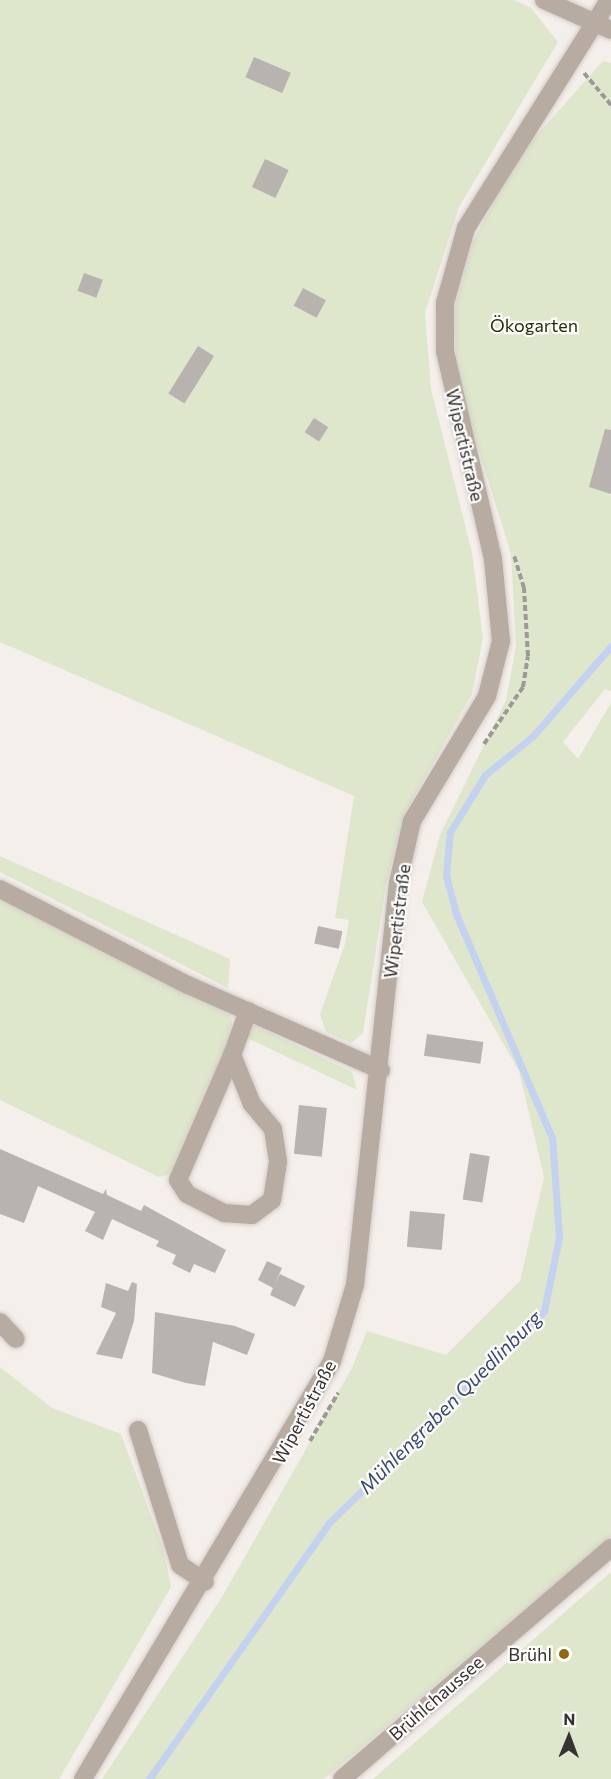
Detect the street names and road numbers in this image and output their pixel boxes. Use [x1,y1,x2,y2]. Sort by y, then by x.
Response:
street label: Wipertistraße [442,387,488,503]
street label: Wipertistraße [379,863,415,979]
street label: Wipertistraße [268,1356,340,1468]
street label: Brühlchaussee [384,1651,488,1745]

